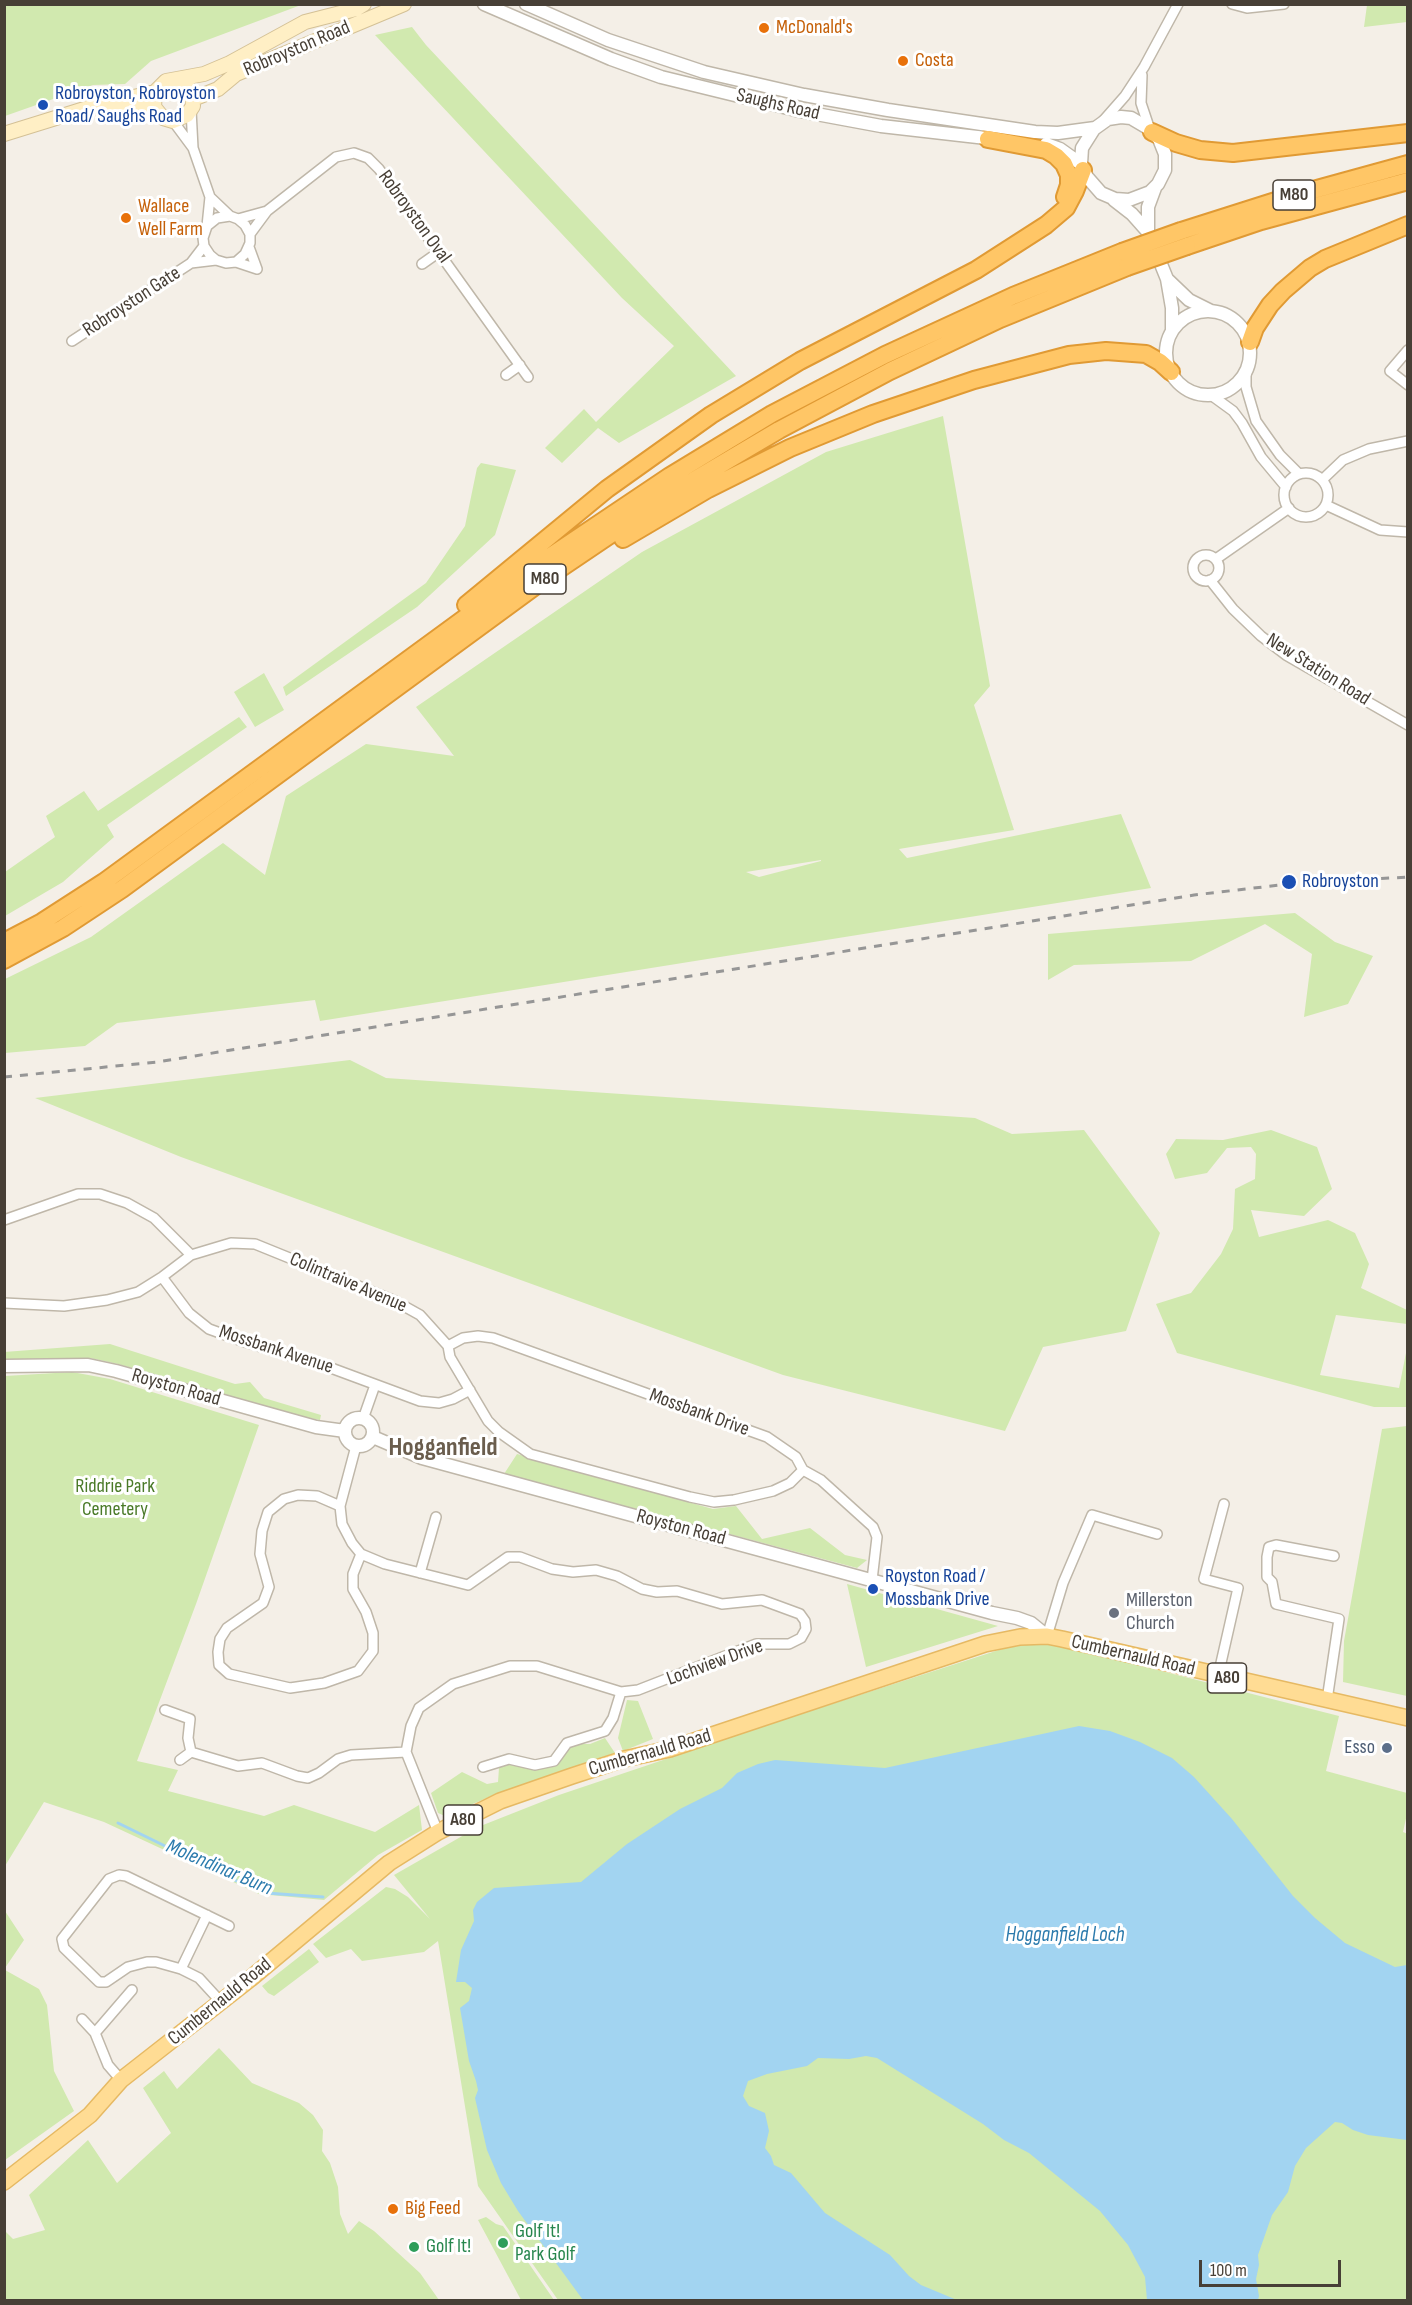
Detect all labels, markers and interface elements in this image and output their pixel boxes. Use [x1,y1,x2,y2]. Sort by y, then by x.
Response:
street label: Robroyston Road [240,16,354,82]
place label: McDonald's [776,16,853,40]
marker: McDonald's [757,21,771,35]
place label: Costa [915,49,954,73]
marker: Costa [896,54,910,68]
place label: Robroyston, Robroyston Road/ Saughs Road [55,82,216,129]
street label: Saughs Road [734,84,822,126]
marker: Robroyston, Robroyston Road/ Saughs Road [36,98,50,112]
street label: Robroyston Oval [372,166,456,268]
road number: M80 [1273,180,1315,210]
place label: Wallace Well Farm [138,195,203,242]
marker: Wallace Well Farm [119,211,133,225]
street label: Robroyston Gate [79,262,185,342]
road number: M80 [524,564,566,594]
street label: New Station Road [1262,629,1374,711]
place label: Robroyston [1302,870,1379,894]
marker: Robroyston [1280,873,1298,891]
street label: Colintraive Avenue [286,1248,410,1318]
street label: Mossbank Avenue [216,1320,336,1380]
street label: Royston Road [129,1364,223,1412]
street label: Mossbank Drive [646,1384,752,1442]
district label: Hogganfield [388,1432,498,1464]
park label: Riddrie Park Cemetery [75,1475,155,1522]
street label: Royston Road [634,1505,728,1551]
place label: Royston Road / Mossbank Drive [885,1565,990,1612]
marker: Royston Road / Mossbank Drive [866,1582,880,1596]
place label: Millerston Church [1126,1589,1192,1636]
marker: Millerston Church [1107,1606,1121,1620]
street label: Cumbernauld Road [1069,1630,1197,1682]
street label: Lochview Drive [664,1634,766,1692]
road number: A80 [1208,1663,1246,1693]
street label: Cumbernauld Road [586,1724,714,1782]
place label: Esso [1344,1736,1375,1760]
marker: Esso [1380,1741,1394,1755]
road number: A80 [444,1805,482,1835]
water label: Molendinar Burn [162,1834,276,1902]
water label: Hogganfield Loch [1005,1923,1125,1949]
street label: Cumbernauld Road [163,1953,277,2051]
place label: Big Feed [405,2197,460,2221]
marker: Big Feed [386,2202,400,2216]
place label: Golf It! Park Golf [515,2220,575,2267]
place label: Golf It! [426,2235,471,2259]
marker: Golf It! Park Golf [496,2236,510,2250]
marker: Golf It! [407,2240,421,2254]
scale bar [1202,2248,1344,2286]
text: 100 m [1210,2260,1247,2281]

